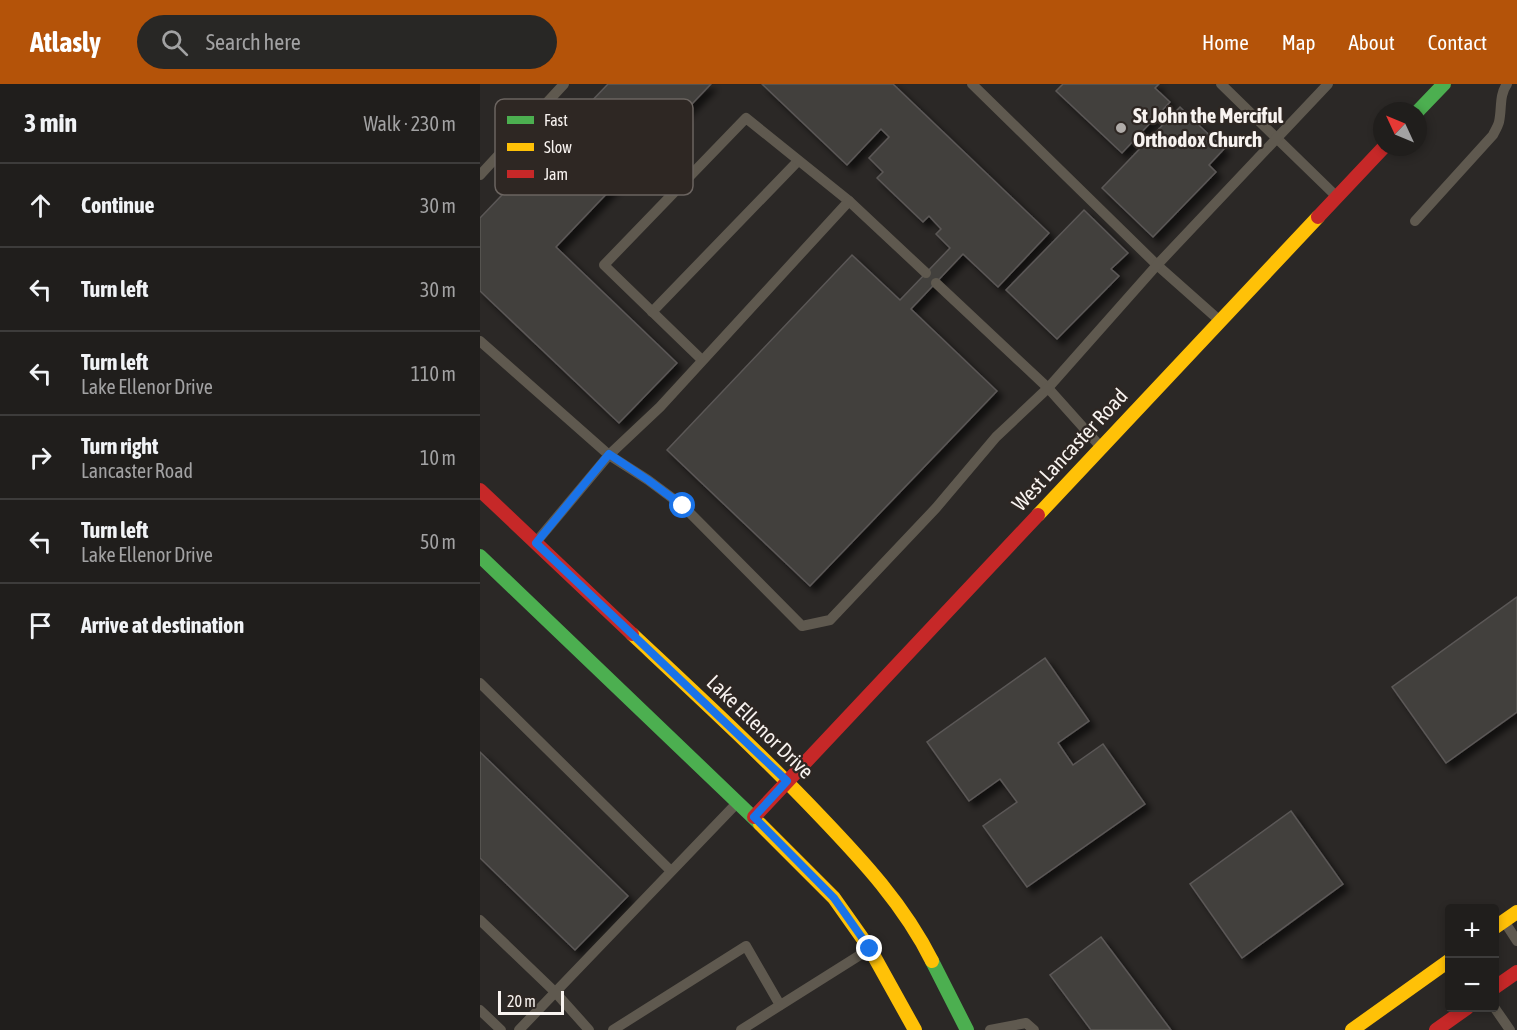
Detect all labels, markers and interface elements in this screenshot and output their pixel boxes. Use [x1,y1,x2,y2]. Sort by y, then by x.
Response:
search box [137,15,557,69]
text: Atlasly [30,26,101,58]
icon: search [158,26,191,59]
text: Search here [206,29,301,55]
text: Home [1202,30,1249,54]
text: Map [1282,30,1316,54]
text: About [1349,30,1395,54]
text: Contact [1428,30,1487,54]
legend [495,99,693,195]
north arrow [1373,102,1427,156]
place label: St John the Merciful Orthodox Church [1133,103,1284,151]
text: 3 min [24,108,77,138]
text: Fast [544,111,568,129]
text: Walk · 230 m [364,112,456,135]
marker: St John the Merciful Orthodox Church [1114,121,1128,135]
text: Slow [544,138,572,156]
text: Jam [544,165,568,183]
icon: ahead [24,189,57,222]
text: Continue [81,192,155,218]
text: 30 m [420,194,456,217]
icon: left [24,273,57,306]
text: Turn left [81,276,148,302]
text: 30 m [420,278,456,301]
text: Turn left [81,349,148,375]
icon: left [24,357,57,390]
text: 110 m [411,362,456,385]
text: Lake Ellenor Drive [81,375,213,398]
street label: West Lancaster Road [1007,383,1132,515]
text: Turn right [81,433,158,459]
icon: right [24,441,57,474]
text: 10 m [420,446,456,469]
text: Lancaster Road [81,459,193,482]
route start [669,492,695,518]
text: Turn left [81,517,148,543]
icon: left [24,525,57,558]
text: 50 m [420,530,456,553]
text: Lake Ellenor Drive [81,543,213,566]
icon: arrive [24,609,57,642]
text: Arrive at destination [81,612,244,638]
street label: Lake Ellenor Drive [703,670,819,783]
map controls [1445,904,1499,1012]
button: + [1445,904,1499,958]
route end [856,935,882,961]
button: − [1445,958,1499,1012]
scale bar [498,988,564,1016]
text: 20 m [507,992,536,1010]

